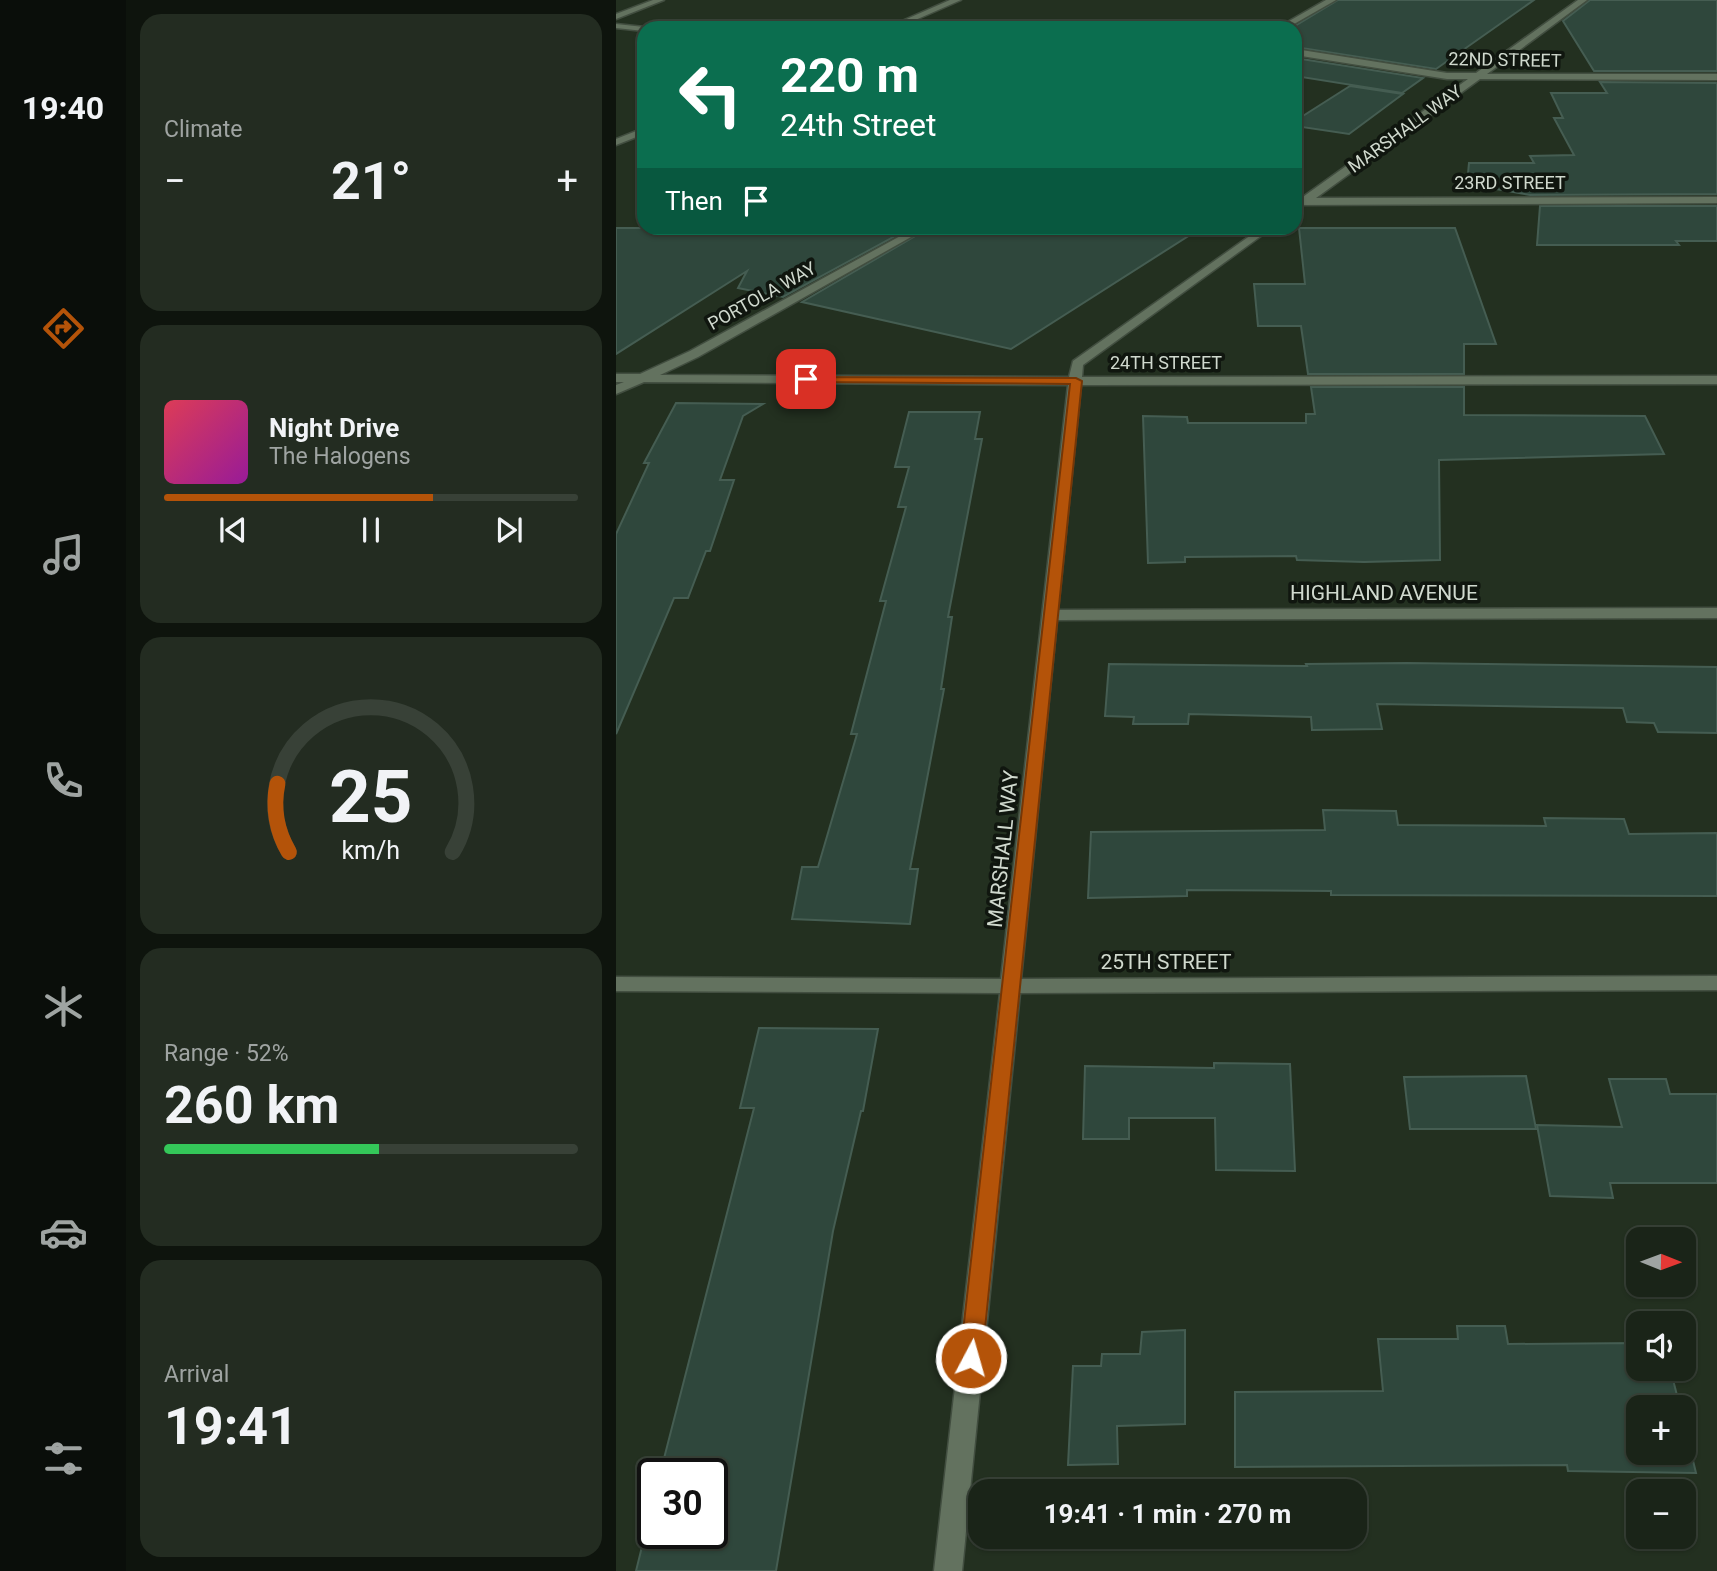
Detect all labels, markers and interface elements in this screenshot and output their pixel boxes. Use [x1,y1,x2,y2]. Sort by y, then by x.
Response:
text: 220 m [780,47,919,104]
street label: 22ND STREET [1448,48,1562,71]
icon: left [665,49,756,140]
street label: MARSHALL WAY [1344,80,1466,177]
text: 19:40 [22,89,104,127]
text: 24th Street [780,106,936,144]
text: Climate [164,116,243,143]
text: 21° [331,151,411,212]
text: − [164,159,186,203]
text: + [556,159,578,203]
street label: 23RD STREET [1454,172,1566,193]
icon: arrive [737,182,775,220]
text: Then [665,186,723,216]
street label: PORTOLA WAY [704,257,820,334]
icon: directions [39,304,88,353]
pin [776,349,836,409]
street label: 24TH STREET [1110,352,1222,373]
icon: arrive [787,360,825,398]
text: Night Drive [269,413,399,443]
text: The Halogens [269,443,411,470]
icon: previous [214,511,252,549]
icon: pause [352,511,390,549]
icon: next [490,511,528,549]
icon: music [39,530,88,579]
street label: HIGHLAND AVENUE [1290,581,1478,605]
text: 25 [329,754,413,840]
icon: phone [39,756,88,805]
street label: MARSHALL WAY [983,769,1023,929]
text: km/h [342,835,400,864]
street label: 25TH STREET [1101,950,1232,974]
icon: climate [39,982,88,1031]
text: Range · 52% [164,1040,289,1067]
text: 260 km [164,1075,339,1136]
icon: car [39,1208,88,1257]
north arrow [1626,1227,1696,1297]
map controls [1626,1227,1696,1549]
button: sound [1626,1311,1696,1381]
position arrow [934,1321,1008,1395]
text: Arrival [164,1361,229,1388]
button: + [1626,1395,1696,1465]
text: 19:41 [164,1396,298,1457]
icon: filters [39,1434,88,1483]
speed limit sign: 30 [637,1458,728,1549]
button: − [1626,1479,1696,1549]
text: 19:41 · 1 min · 270 m [1044,1499,1291,1529]

